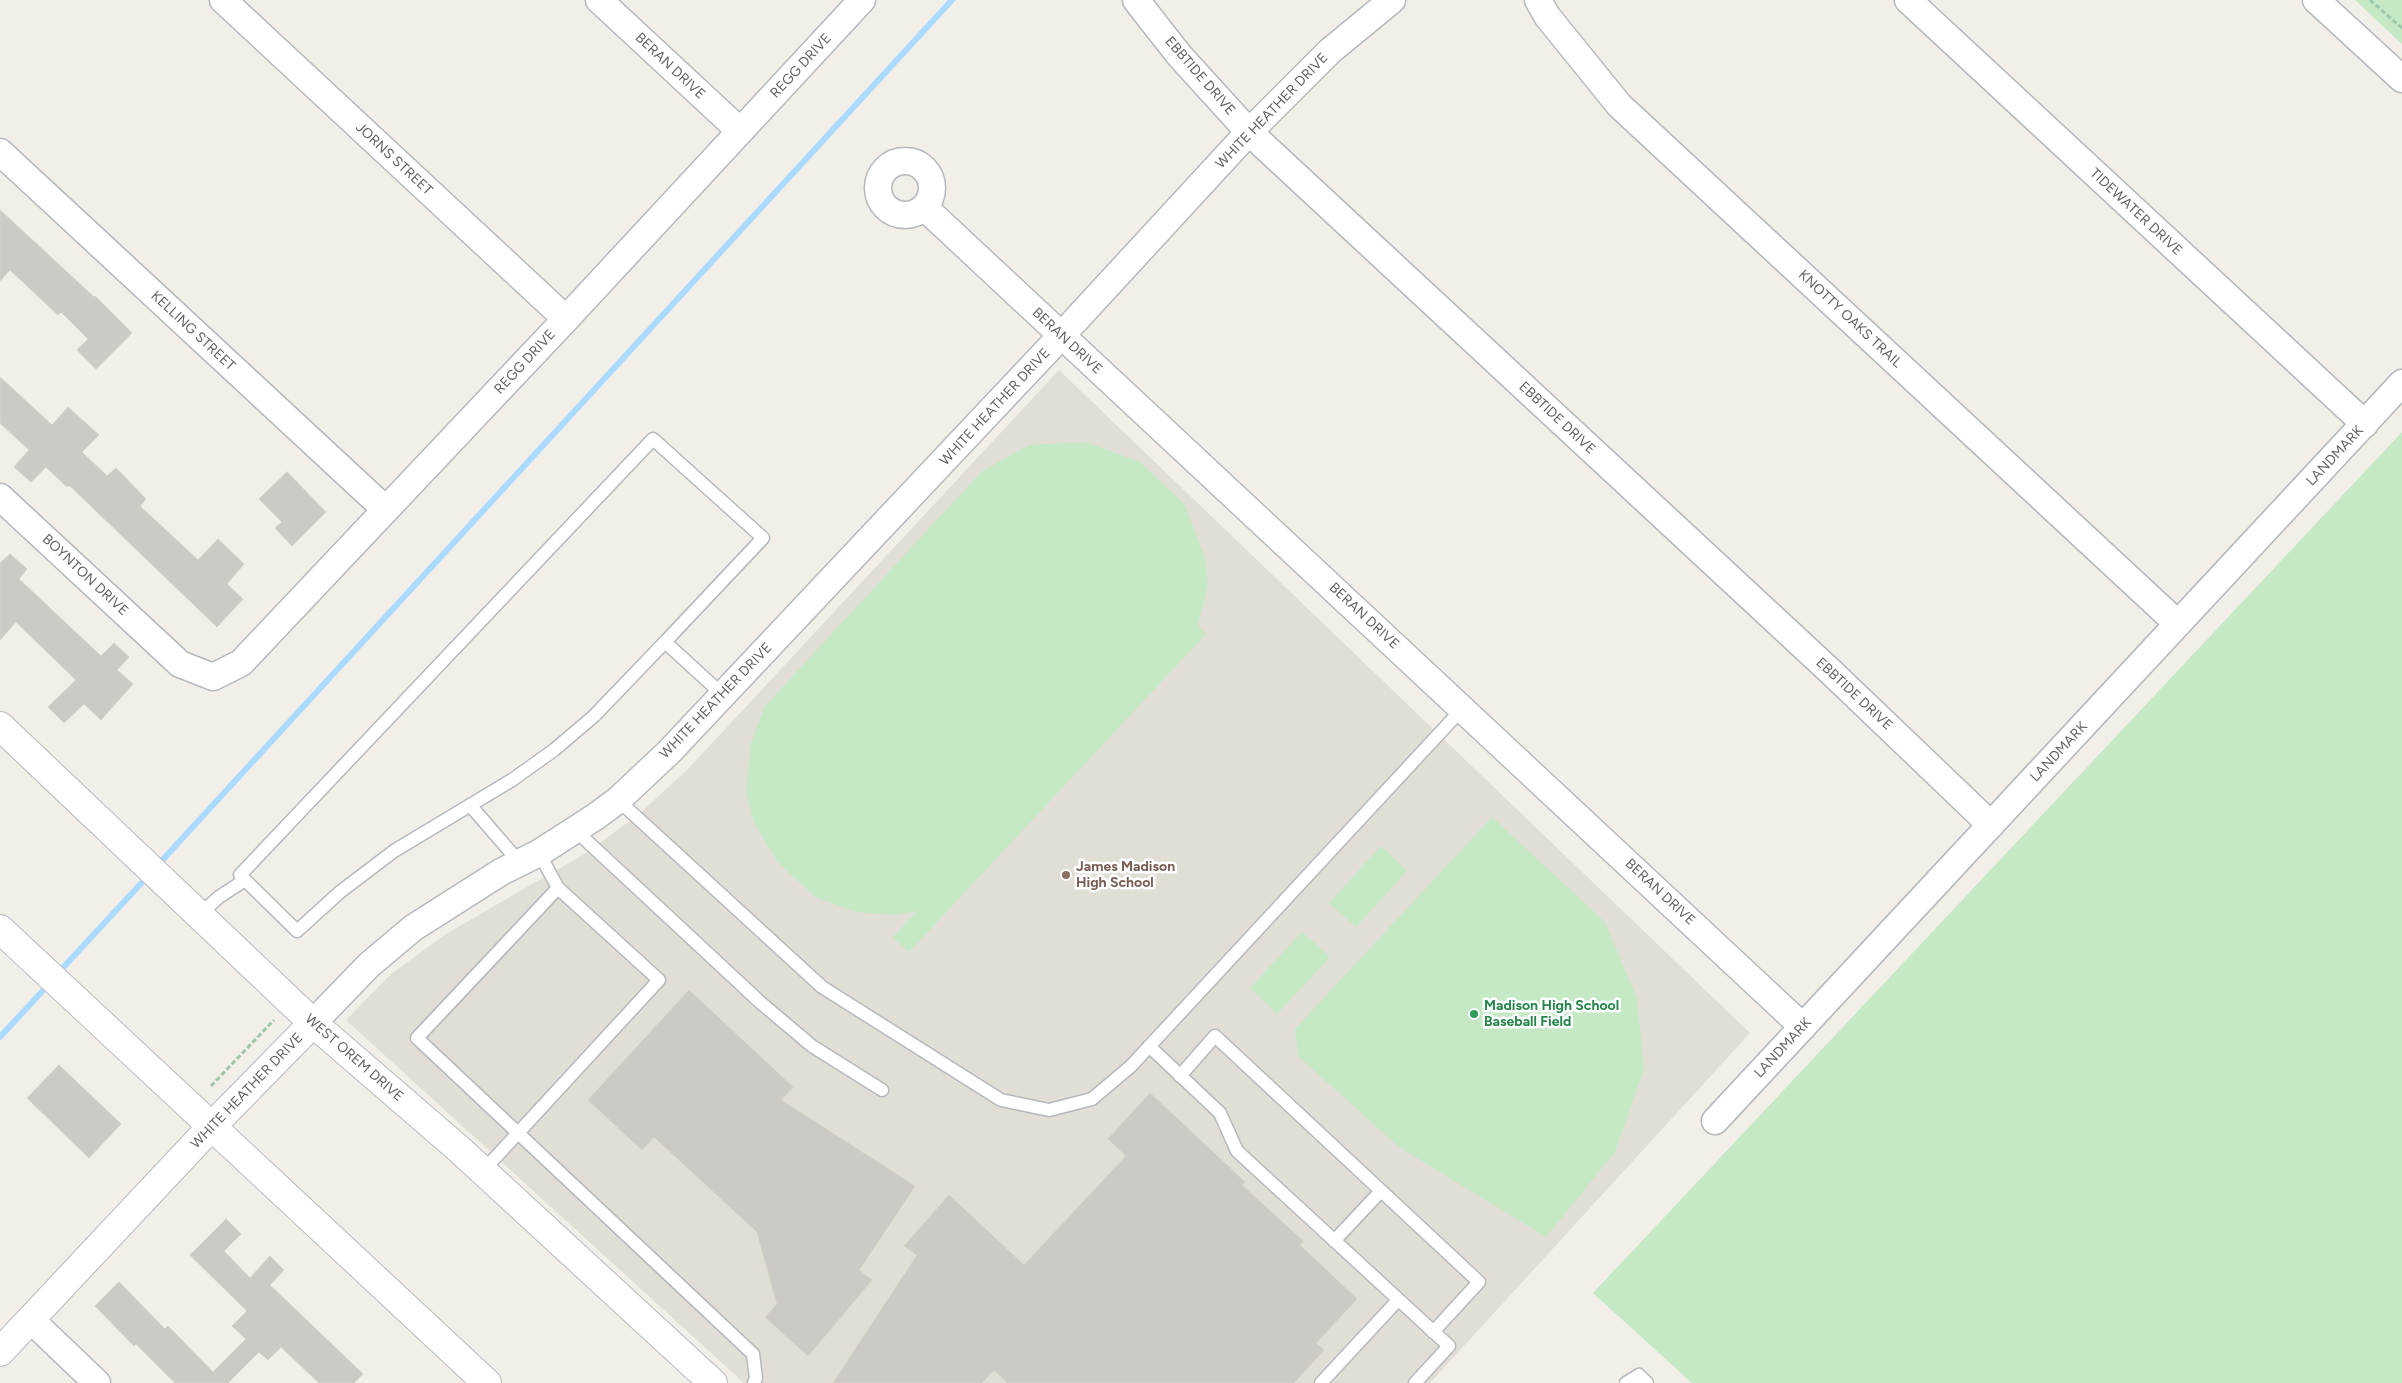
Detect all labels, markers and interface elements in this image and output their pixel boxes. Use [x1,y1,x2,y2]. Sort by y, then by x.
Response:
street label: BERAN DRIVE [632,29,708,103]
street label: REGG DRIVE [767,30,835,102]
street label: EBBTIDE DRIVE [1161,33,1239,119]
street label: WHITE HEATHER DRIVE [1212,50,1332,172]
street label: JORNS STREET [352,119,436,199]
street label: TIDEWATER DRIVE [2086,165,2186,259]
street label: KNOTTY OAKS TRAIL [1795,267,1905,371]
street label: KELLING STREET [147,288,239,374]
street label: BERAN DRIVE [1029,304,1105,378]
street label: REGG DRIVE [491,326,559,398]
street label: WHITE HEATHER DRIVE [936,345,1054,469]
street label: EBBTIDE DRIVE [1515,378,1599,458]
street label: LANDMARK [2303,423,2367,489]
street label: BOYNTON DRIVE [38,531,132,619]
street label: BERAN DRIVE [1326,579,1402,653]
street label: WHITE HEATHER DRIVE [656,640,776,762]
street label: EBBTIDE DRIVE [1812,654,1896,734]
street label: LANDMARK [2027,719,2091,785]
street label: BERAN DRIVE [1622,855,1698,929]
place label: James Madison High School [1076,859,1175,892]
marker: James Madison High School [1060,869,1072,881]
place label: Madison High School Baseball Field [1484,998,1619,1030]
marker: Madison High School Baseball Field [1468,1008,1480,1020]
street label: WEST OREM DRIVE [301,1011,407,1105]
street label: LANDMARK [1751,1015,1815,1081]
street label: WHITE HEATHER DRIVE [187,1030,307,1152]

